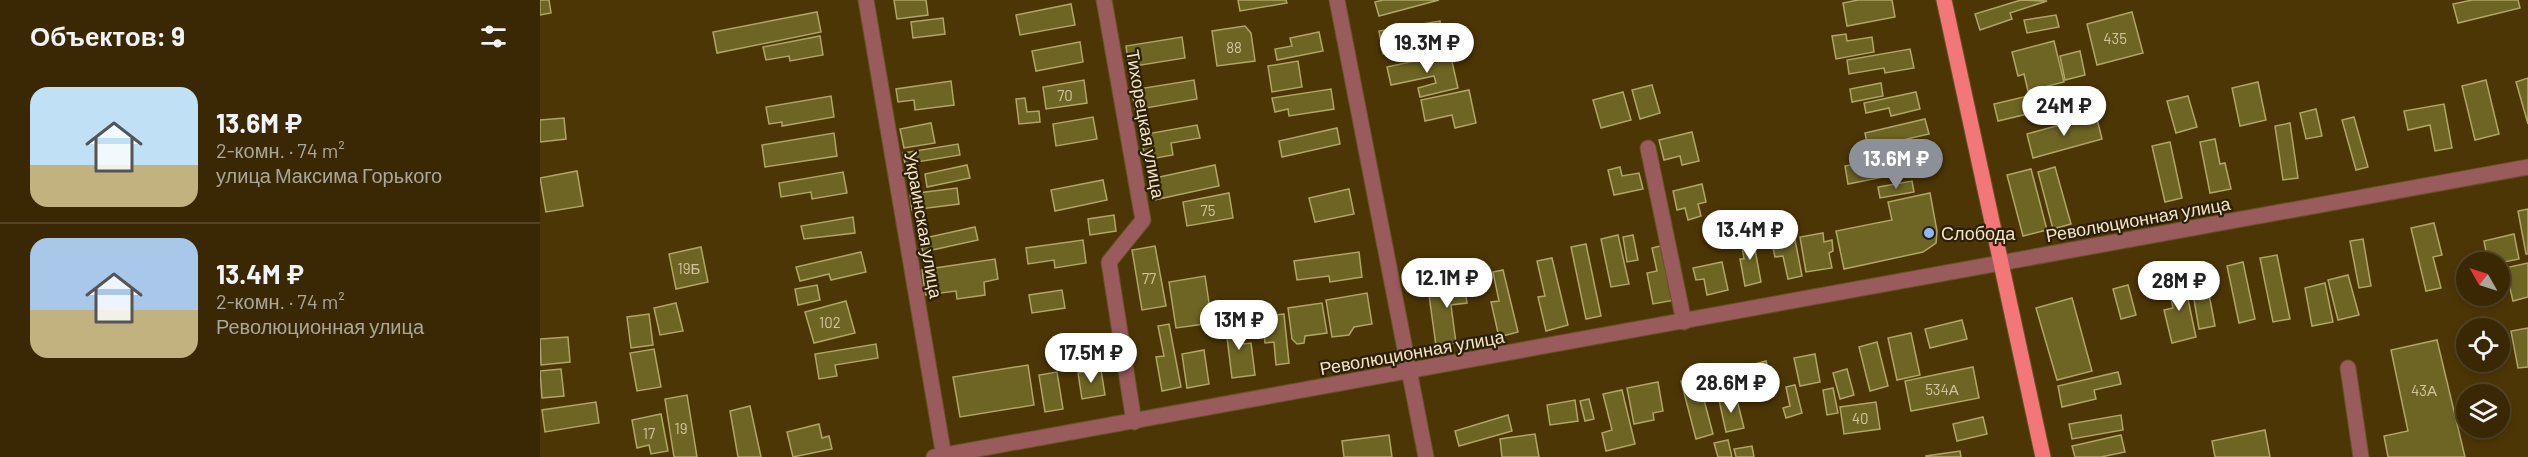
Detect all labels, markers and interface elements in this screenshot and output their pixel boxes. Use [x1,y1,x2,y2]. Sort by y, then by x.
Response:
text: Объектов: 9 [30,20,185,51]
icon: filters [477,20,510,53]
pin: 19.3M ₽ [1372,23,1482,74]
house number: 435 [2103,29,2127,47]
text: 19.3M ₽ [1394,30,1460,54]
house number: 88 [1226,38,1242,56]
street label: Тихорецкая улица [1122,48,1170,201]
house number: 70 [1057,86,1073,104]
pin: 24M ₽ [2022,86,2106,137]
text: 24M ₽ [2036,93,2092,117]
text: 13.6M ₽ [216,107,302,138]
icon: home [78,111,150,183]
text: 2-комн. · 74 m² [216,138,345,162]
pin: 13.6M ₽ [1841,139,1951,190]
text: 13.6M ₽ [1863,146,1929,170]
street label: Украинская улица [900,150,948,301]
text: улица Максима Горького [216,163,442,187]
street label: Революционная улица [2044,192,2233,246]
house number: 75 [1201,201,1215,219]
pin: 13.4M ₽ [1695,210,1805,261]
text: 13.4M ₽ [1716,217,1784,241]
place label: Слобода [1941,222,2016,244]
marker: Слобода [1922,226,1936,240]
north arrow [2456,252,2510,306]
map controls [2456,252,2510,438]
text: 13.4M ₽ [216,258,304,289]
pin: 12.1M ₽ [1392,258,1502,309]
house number: 19Б [678,259,701,277]
pin: 28M ₽ [2137,261,2221,312]
icon: home [78,262,150,334]
text: 12.1M ₽ [1415,265,1479,289]
text: 28M ₽ [2152,268,2206,292]
house number: 77 [1142,269,1156,287]
text: 2-комн. · 74 m² [216,289,345,313]
pin: 13M ₽ [1197,300,1281,351]
text: 13M ₽ [1214,307,1264,331]
house number: 102 [819,313,841,331]
text: Революционная улица [216,314,424,338]
button: locate [2456,318,2510,372]
street label: Революционная улица [1318,325,1507,379]
pin: 17.5M ₽ [1036,333,1146,384]
text: 17.5M ₽ [1059,340,1123,364]
pin: 28.6M ₽ [1676,363,1786,414]
text: 28.6M ₽ [1696,370,1766,394]
house number: 534А [1925,380,1959,398]
house number: 43А [2411,381,2437,399]
button: layers [2456,384,2510,438]
house number: 40 [1852,409,1868,427]
house number: 19 [674,419,688,437]
house number: 17 [643,424,655,442]

